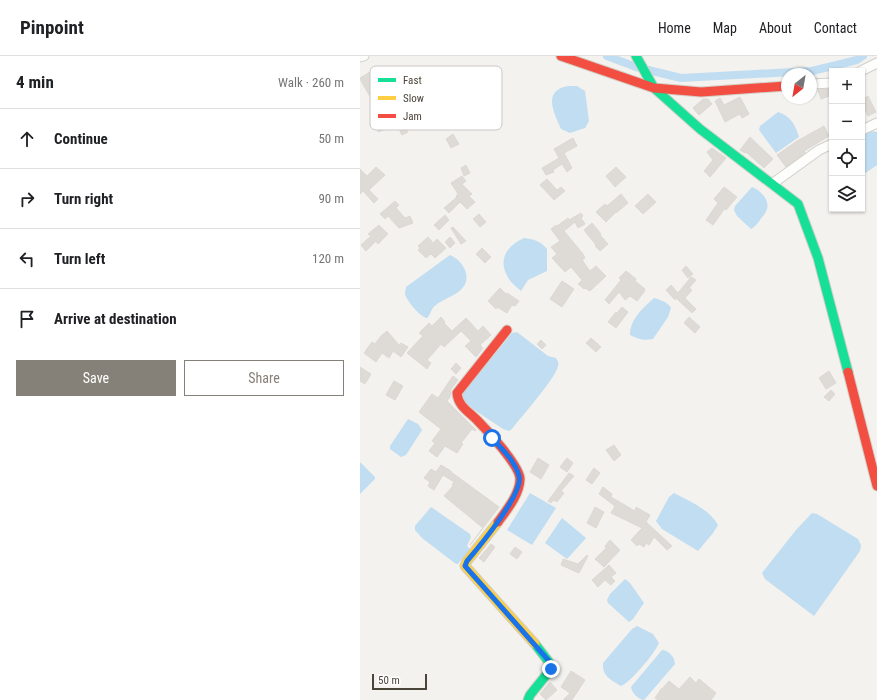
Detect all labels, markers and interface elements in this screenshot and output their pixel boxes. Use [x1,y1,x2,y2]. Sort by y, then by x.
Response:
text: Pinpoint [20,16,84,39]
text: Home [658,20,691,36]
text: Map [713,20,737,36]
text: About [759,20,792,36]
text: Contact [814,20,857,36]
legend [370,66,502,130]
north arrow [781,68,817,104]
map controls [829,68,865,212]
button: + [829,68,865,104]
text: 4 min [16,72,54,92]
text: Fast [403,74,422,87]
text: Walk · 260 m [278,75,344,90]
text: Slow [403,92,424,105]
button: − [829,104,865,140]
text: Jam [403,110,422,123]
icon: ahead [16,128,38,150]
text: Continue [54,130,108,148]
text: 50 m [318,131,344,146]
button: locate [829,140,865,176]
button: layers [829,176,865,212]
icon: right [16,188,38,210]
text: Turn right [54,190,113,208]
text: 90 m [318,191,344,206]
icon: left [16,248,38,270]
text: Turn left [54,250,105,268]
text: 120 m [312,251,344,266]
icon: arrive [16,308,38,330]
text: Arrive at destination [54,310,177,328]
button: Save [16,360,176,396]
button: Share [184,360,344,396]
route start [483,429,501,447]
route end [542,660,560,678]
scale bar [372,672,427,691]
text: 50 m [378,674,400,687]

